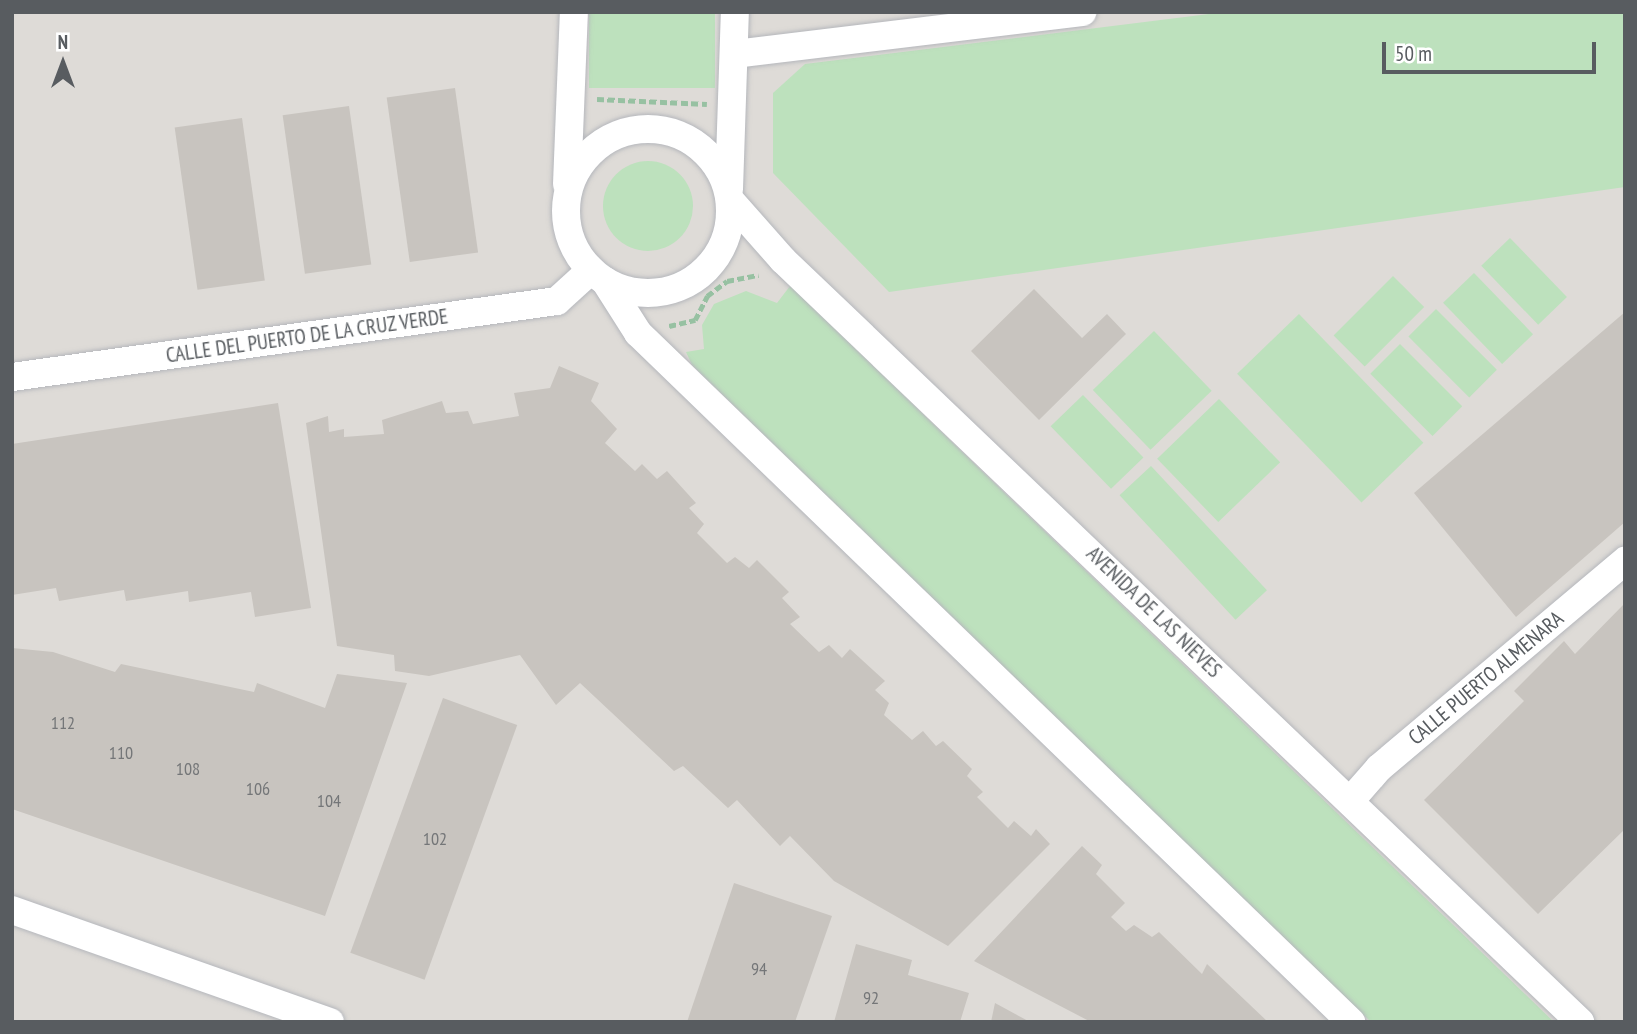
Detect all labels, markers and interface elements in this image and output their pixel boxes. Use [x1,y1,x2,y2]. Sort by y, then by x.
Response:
north arrow [28,28,98,98]
scale bar [1385,28,1598,72]
text: N [58,30,68,54]
text: 50 m [1395,40,1432,67]
street label: CALLE DEL PUERTO DE LA CRUZ VERDE [163,304,451,368]
street label: AVENIDA DE LAS NIEVES [1081,541,1227,683]
street label: CALLE PUERTO ALMENARA [1403,606,1569,750]
house number: 112 [51,712,75,734]
house number: 110 [109,742,133,764]
house number: 108 [176,758,200,780]
house number: 106 [246,778,270,800]
house number: 104 [317,790,341,812]
house number: 102 [423,828,447,850]
house number: 94 [751,958,767,980]
house number: 92 [863,987,879,1009]

